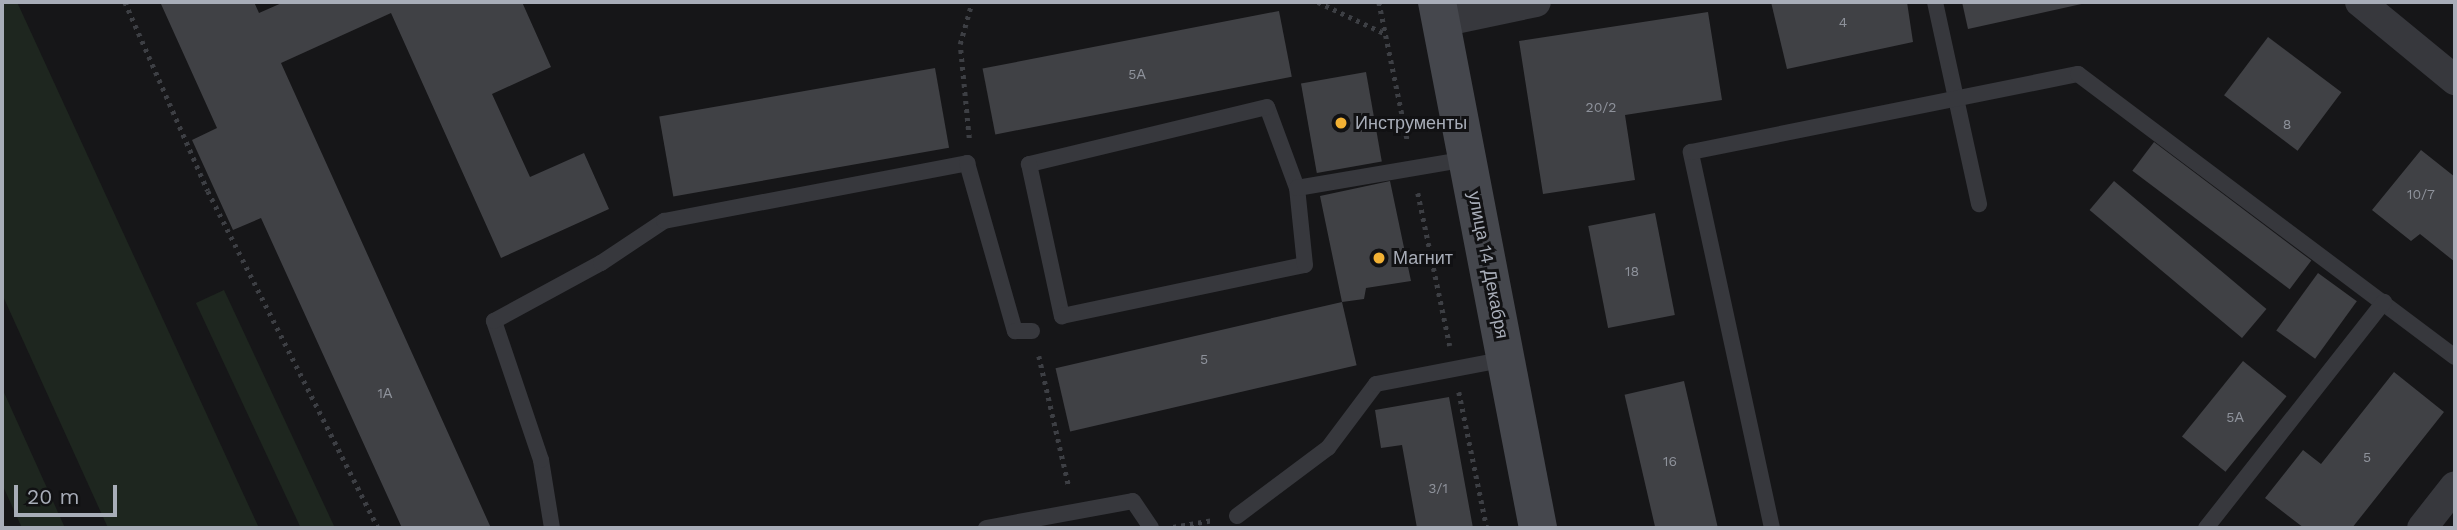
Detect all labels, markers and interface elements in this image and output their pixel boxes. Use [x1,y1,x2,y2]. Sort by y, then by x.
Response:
house number: 4 [1839,14,1847,30]
house number: 5А [1128,66,1146,82]
house number: 20/2 [1586,99,1616,115]
place label: Инструменты [1355,112,1467,134]
marker: Инструменты [1333,115,1349,131]
house number: 8 [2283,116,2291,132]
house number: 10/7 [2407,186,2435,202]
street label: улица 14 Декабря [1463,189,1513,341]
place label: Магнит [1393,247,1453,269]
marker: Магнит [1371,250,1387,266]
house number: 18 [1625,263,1639,279]
house number: 5 [1200,351,1208,367]
house number: 1А [378,385,392,401]
house number: 5А [2226,409,2244,425]
house number: 5 [2363,449,2371,465]
house number: 16 [1663,453,1677,469]
scale bar [18,470,121,514]
house number: 3/1 [1428,480,1448,496]
text: 20 m [27,484,79,509]

